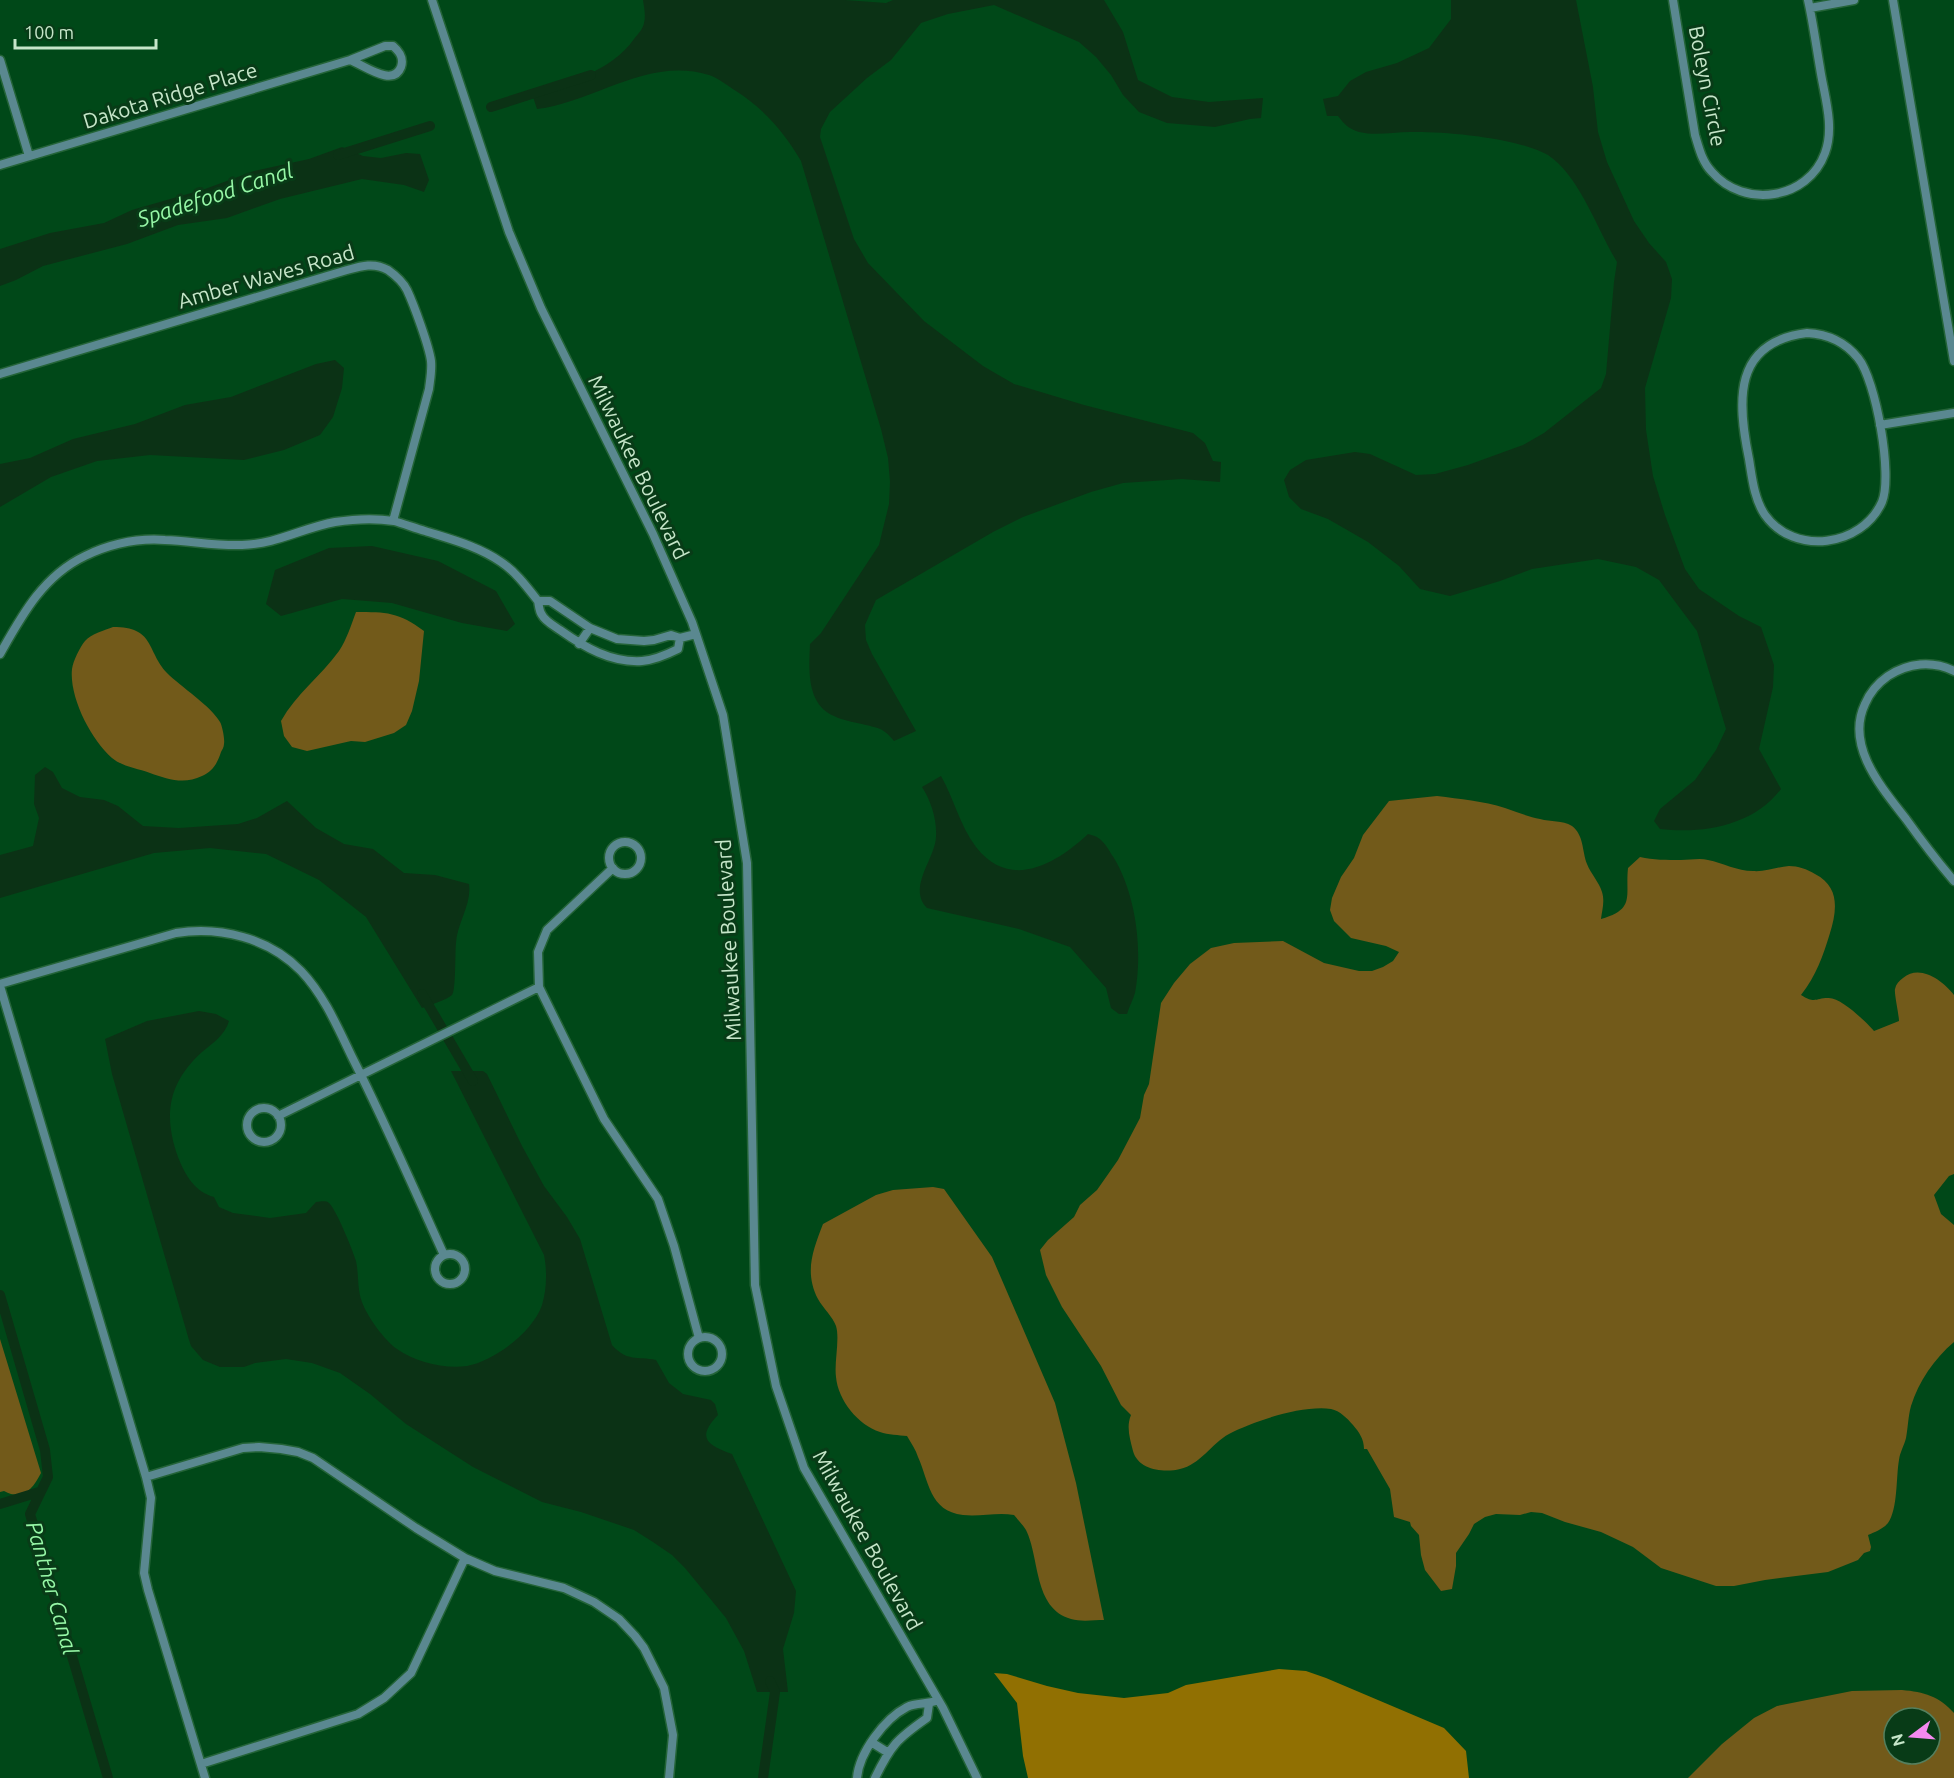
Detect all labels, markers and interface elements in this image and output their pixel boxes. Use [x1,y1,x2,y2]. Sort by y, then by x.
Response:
scale bar [15,12,156,50]
text: 100 m [24,22,74,42]
street label: Boleyn Circle [1685,24,1731,148]
street label: Dakota Ridge Place [80,57,260,133]
water label: Spadefood Canal [133,157,296,232]
street label: Amber Waves Road [175,239,357,313]
street label: Milwaukee Boulevard [584,371,694,563]
street label: Milwaukee Boulevard [711,838,745,1042]
street label: Milwaukee Boulevard [809,1446,927,1634]
water label: Panther Canal [22,1518,84,1658]
north arrow [1882,1706,1942,1766]
text: N [1887,1732,1908,1748]

